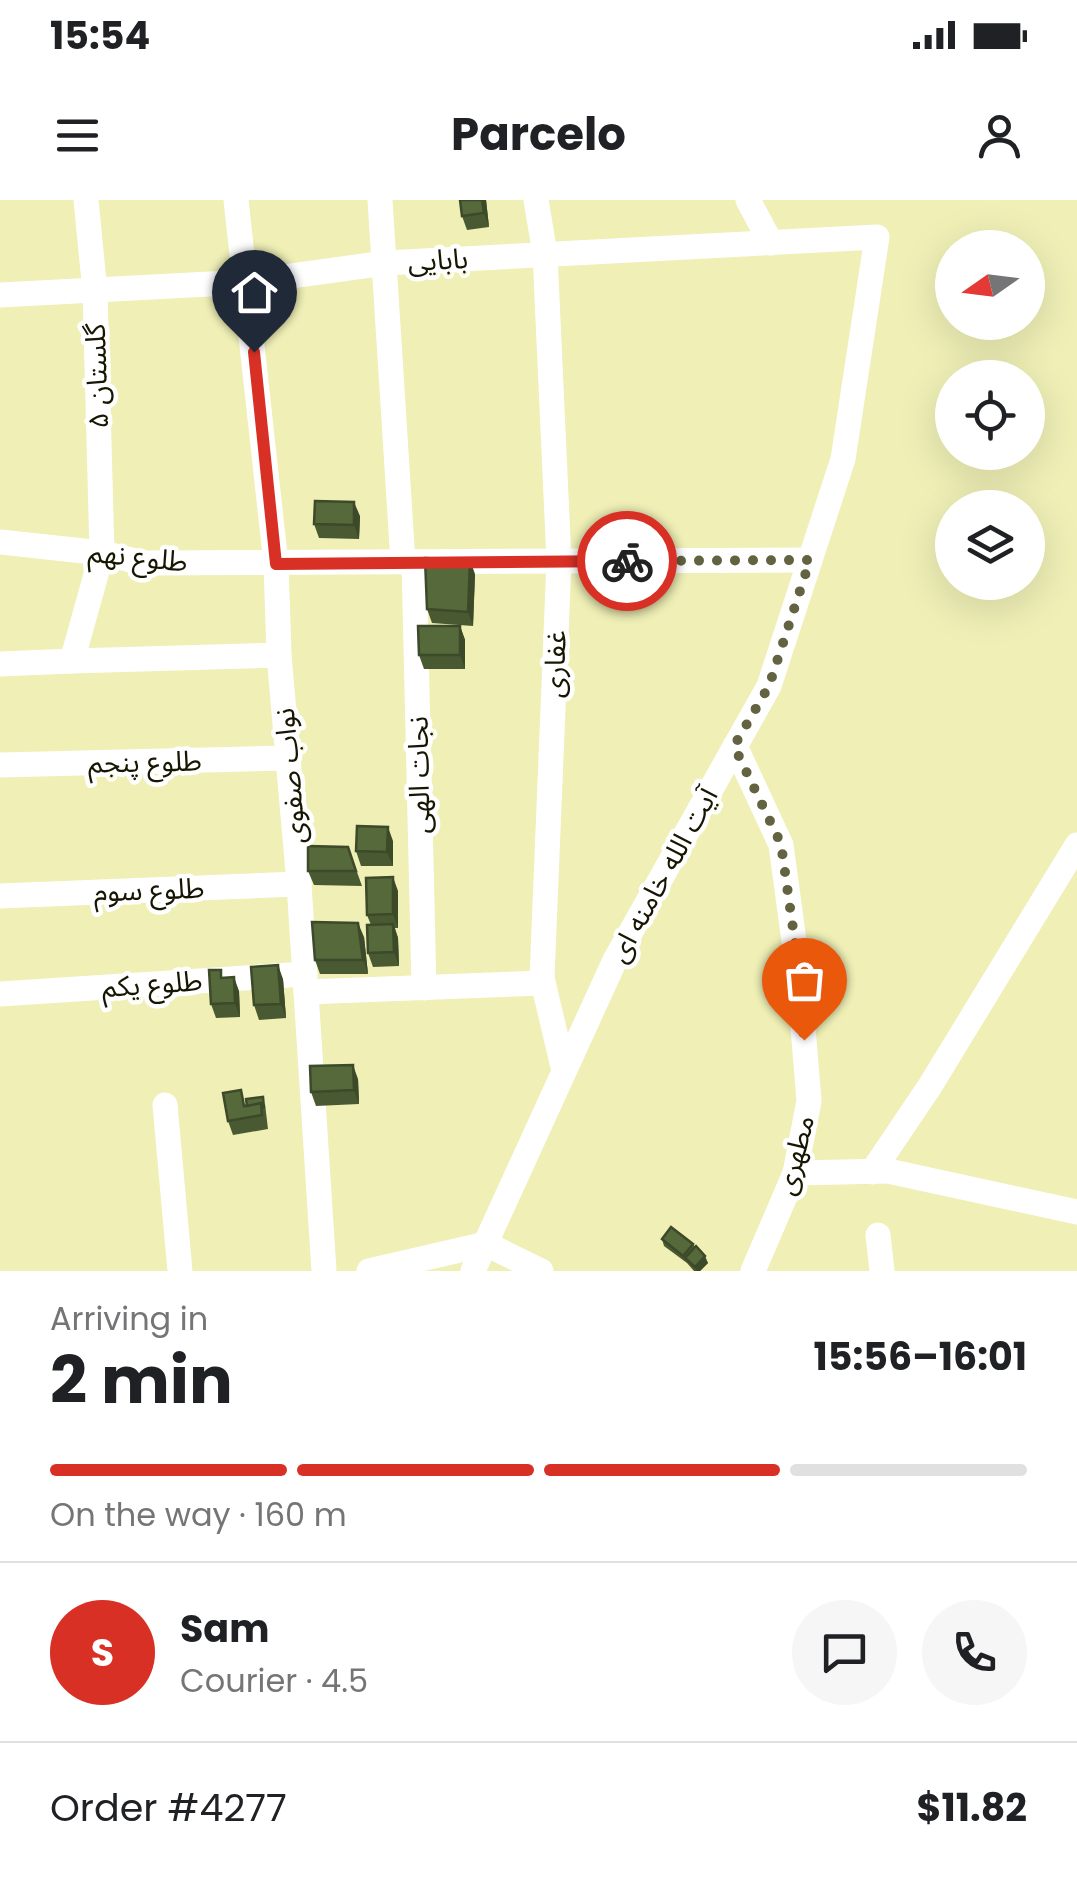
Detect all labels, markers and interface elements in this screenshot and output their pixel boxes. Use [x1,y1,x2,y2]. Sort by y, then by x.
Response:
text: 15:54 [50,9,150,62]
text: Parcelo [451,103,626,166]
icon: menu [50,108,105,163]
icon: person [972,108,1027,163]
north arrow [935,230,1045,340]
map controls [935,230,1045,600]
street label: بابایی [407,239,469,281]
pin [212,250,297,353]
icon: home [227,265,282,320]
street label: گلستان ۵ [76,322,118,429]
button: locate [935,360,1045,470]
button: layers [935,490,1045,600]
courier [577,511,677,611]
street label: طلوع نهم [86,532,190,584]
icon: bike [600,534,655,589]
street label: غفاری [534,630,576,698]
street label: نواب صفوی [265,706,315,846]
street label: نجات الهی [398,716,440,834]
street label: طلوع پنجم [88,742,202,784]
street label: آیت الله خامنه ای [599,779,728,969]
street label: طلوع سوم [93,869,205,912]
pin [762,938,847,1041]
icon: bag [777,953,832,1008]
street label: طلوع یکم [100,961,204,1009]
street label: مطهری [766,1111,824,1199]
text: Arriving in [50,1296,208,1341]
text: 15:56–16:01 [814,1330,1027,1383]
text: 2 min [50,1335,233,1426]
text: On the way · 160 m [50,1492,347,1537]
button: chat [792,1600,897,1705]
button: phone [922,1600,1027,1705]
text: Sam [180,1602,269,1655]
text: S [91,1626,114,1679]
text: Courier · 4.5 [180,1658,368,1703]
text: Order #4277 [50,1781,287,1834]
text: $11.82 [916,1781,1027,1834]

